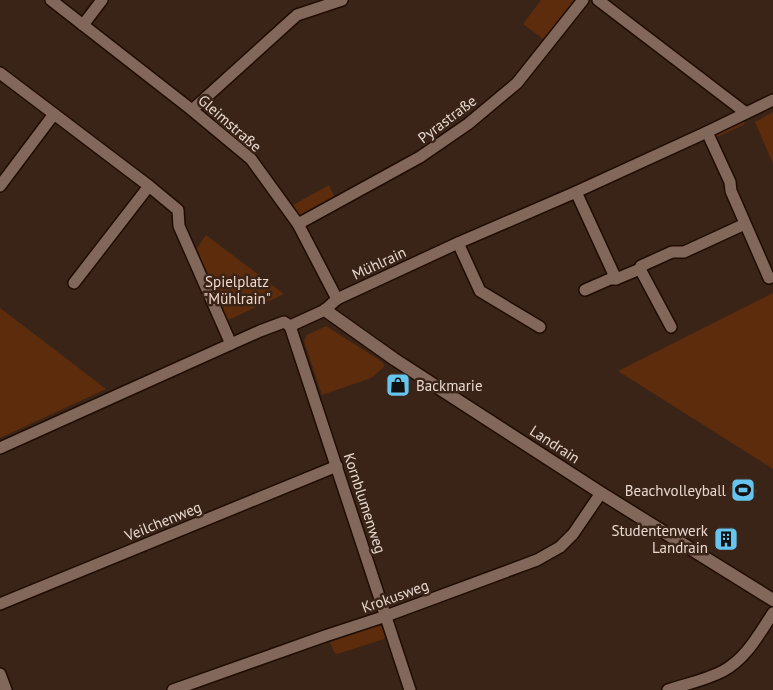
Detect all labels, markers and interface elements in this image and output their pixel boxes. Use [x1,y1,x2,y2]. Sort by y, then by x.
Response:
street label: Gleimstraße [194,90,266,156]
street label: Pyrastraße [414,91,480,147]
street label: Mühlrain [349,242,409,284]
park label: Spielplatz "Mühlrain" [203,272,271,308]
shop icon: Backmarie [385,372,411,398]
place label: Backmarie [416,376,483,395]
street label: Landrain [526,421,584,467]
street label: Kornblumenweg [340,450,390,556]
sports icon: Beachvolleyball [730,477,756,503]
place label: Beachvolleyball [625,481,727,500]
street label: Veilchenweg [121,497,204,545]
place label: Studentenwerk Landrain [611,521,709,557]
building icon: Studentenwerk Landrain [713,526,739,552]
street label: Krokusweg [359,575,431,617]

